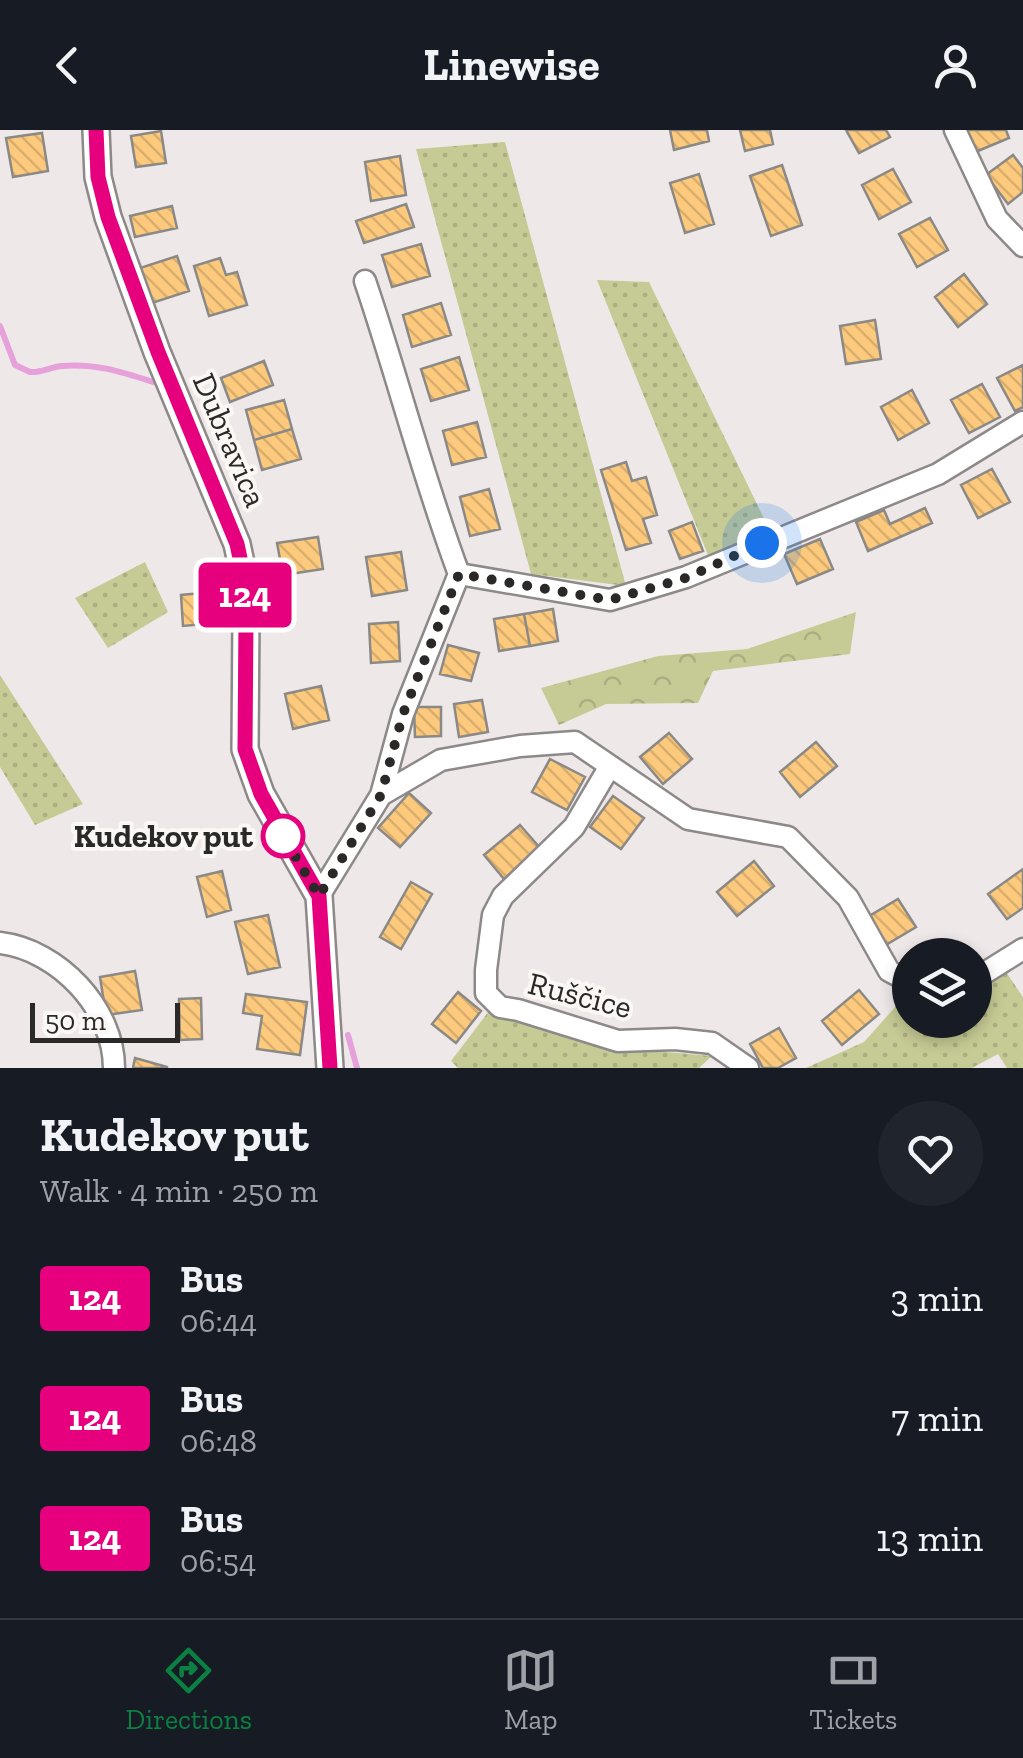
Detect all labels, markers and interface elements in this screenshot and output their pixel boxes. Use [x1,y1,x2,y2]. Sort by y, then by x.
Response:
icon: back [40,38,95,93]
text: Linewise [423,38,600,92]
icon: person [928,38,983,93]
street label: Dubravica [185,368,275,512]
your location [737,518,787,568]
line badge: 124 [188,562,302,628]
text: 124 [219,574,271,616]
marker: Kudekov put [262,815,304,857]
place label: Kudekov put [74,817,253,855]
map controls [892,938,992,1038]
button: layers [892,938,992,1038]
street label: Ruščice [524,964,636,1026]
scale bar [30,998,180,1043]
text: 50 m [45,1004,106,1037]
button: heart [878,1101,983,1206]
text: Kudekov put [40,1106,309,1163]
text: Walk · 4 min · 250 m [40,1172,318,1210]
text: Bus [180,1256,243,1302]
text: 3 min [891,1275,983,1321]
text: 124 [69,1277,121,1319]
text: 06:44 [180,1302,257,1340]
text: Bus [180,1376,243,1422]
text: 7 min [891,1395,983,1441]
text: 124 [69,1397,121,1439]
text: 06:48 [180,1422,257,1460]
text: Bus [180,1496,243,1542]
text: 13 min [876,1515,983,1561]
text: 124 [69,1517,121,1559]
text: 06:54 [180,1542,256,1580]
tab: Directions [126,1643,252,1736]
tab: Map [503,1643,558,1736]
tab: Tickets [809,1643,897,1736]

